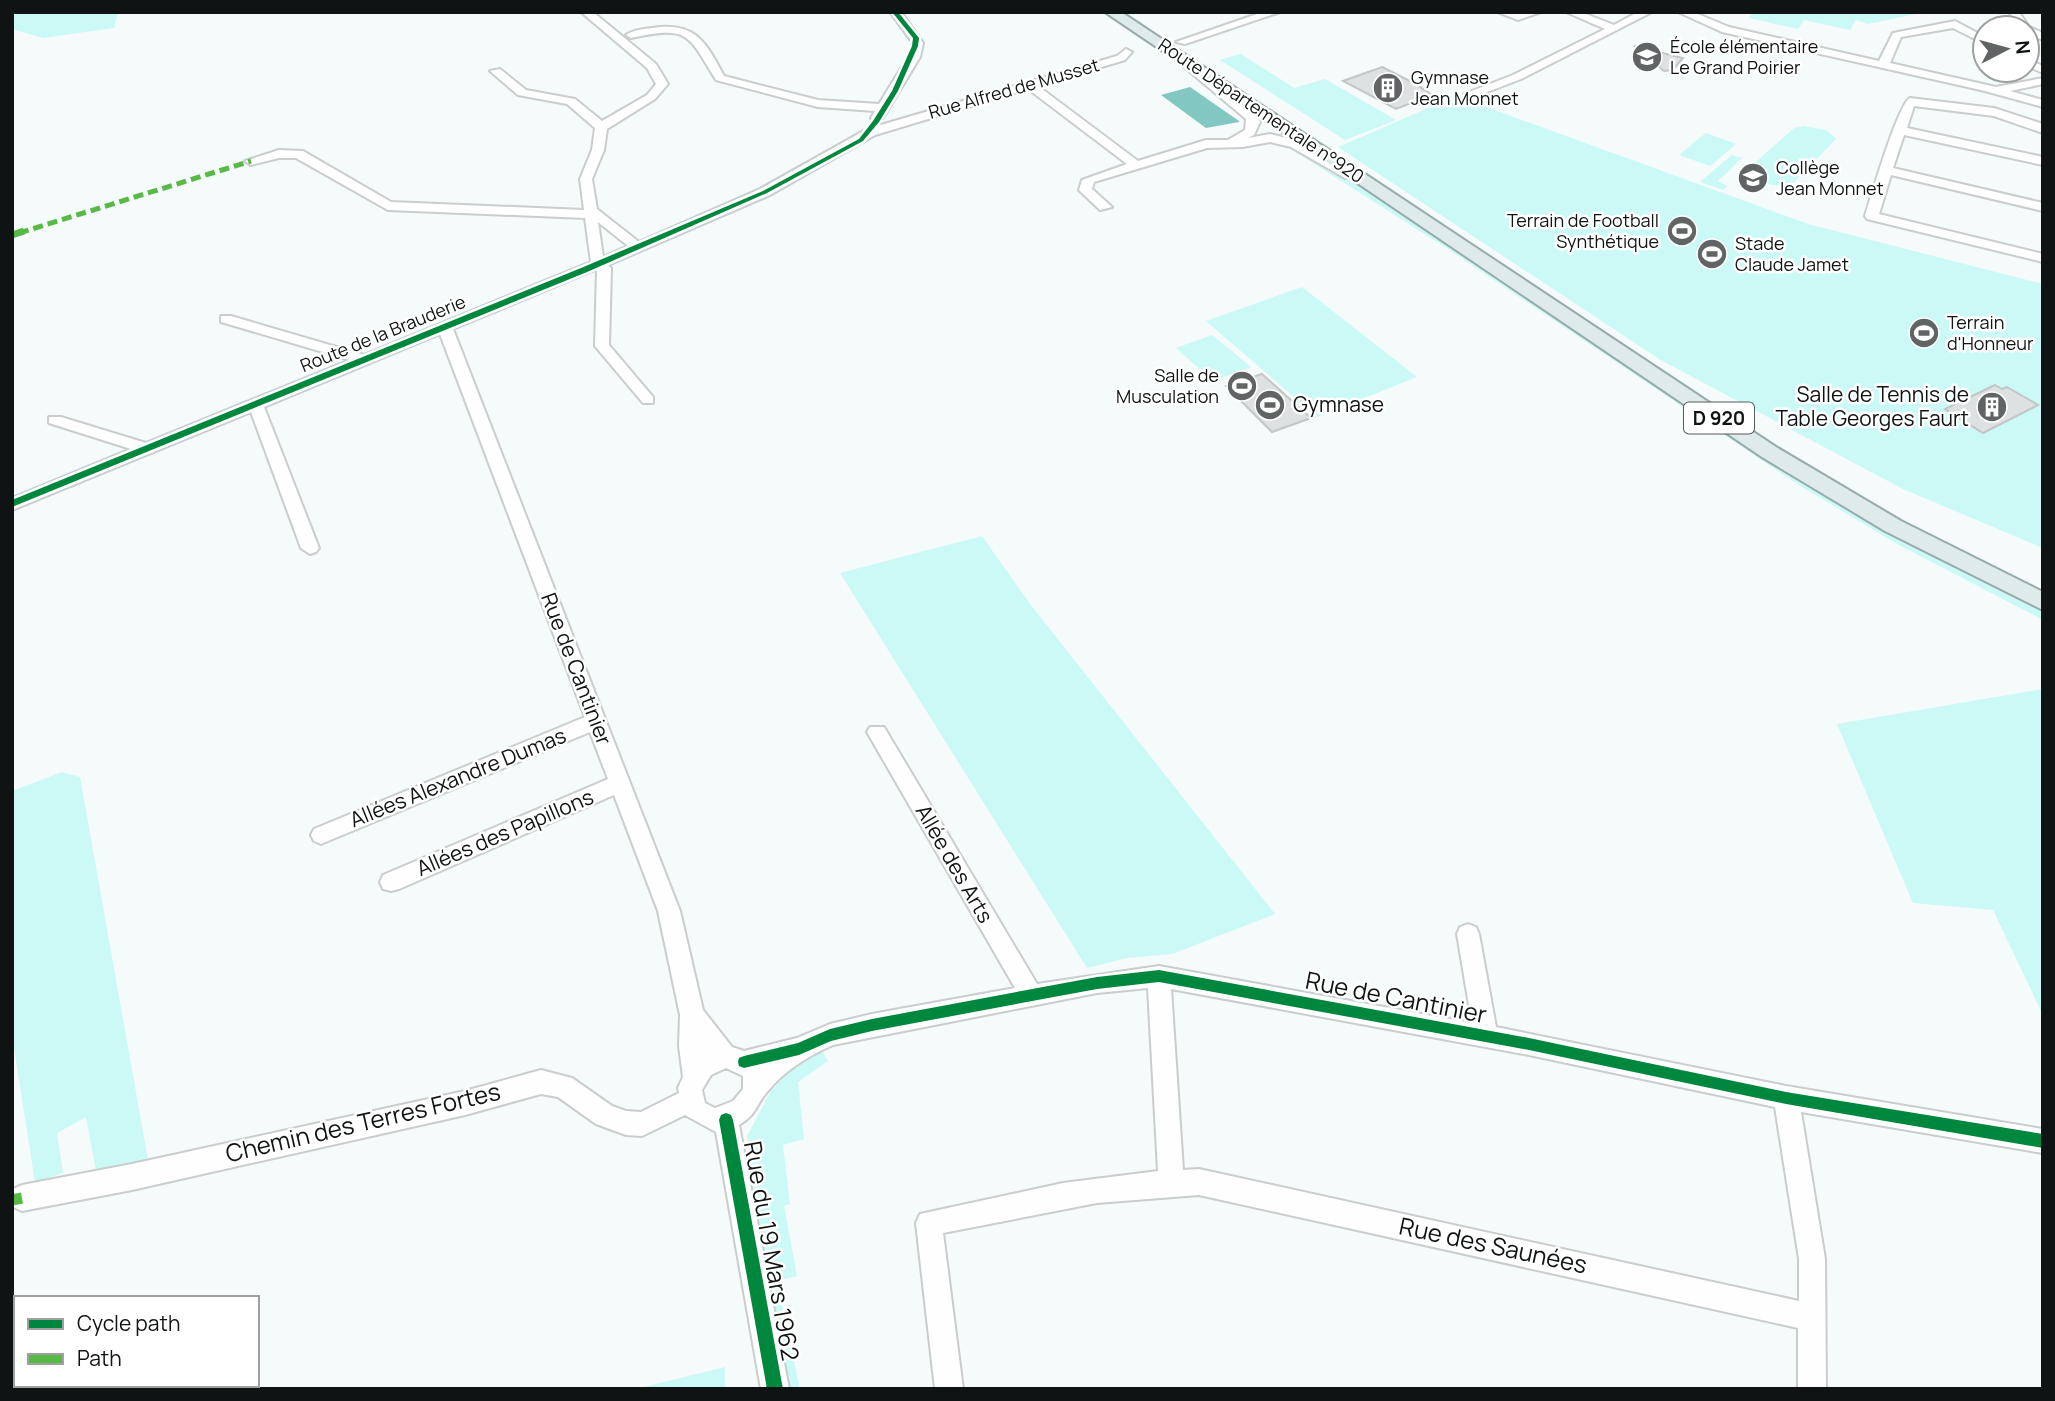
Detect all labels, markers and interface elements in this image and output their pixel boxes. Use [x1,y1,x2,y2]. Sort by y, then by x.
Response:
north arrow [1971,14,2041,84]
street label: Route Départementale n°920 [1154,32,1369,188]
place label: École élémentaire Le Grand Poirier [1670,34,1818,79]
text: N [2009,39,2037,55]
school or university icon: École élémentaire Le Grand Poirier [1630,40,1664,74]
street label: Rue Alfred de Musset [926,52,1102,124]
place label: Gymnase Jean Monnet [1411,65,1519,110]
building icon: Gymnase Jean Monnet [1371,71,1405,105]
place label: Collège Jean Monnet [1776,155,1884,200]
school or university icon: Collège Jean Monnet [1736,161,1770,195]
place label: Terrain de Football Synthétique [1507,208,1659,253]
sports icon: Terrain de Football Synthétique [1665,214,1699,248]
place label: Stade Claude Jamet [1735,231,1849,276]
sports icon: Stade Claude Jamet [1695,237,1729,271]
street label: Route de la Brauderie [296,289,469,377]
place label: Terrain d'Honneur [1947,310,2034,355]
sports icon: Terrain d'Honneur [1907,316,1941,350]
place label: Salle de Musculation [1116,363,1219,408]
sports icon: Salle de Musculation [1225,369,1259,403]
place label: Salle de Tennis de Table Georges Faurt [1776,380,1969,432]
sports icon: Gymnase [1253,388,1287,422]
place label: Gymnase [1293,390,1384,418]
building icon: Salle de Tennis de Table Georges Faurt [1975,390,2009,424]
road number: D 920 [1684,402,1754,434]
street label: Rue de Cantinier [535,589,619,749]
street label: Allées Alexandre Dumas [345,721,570,833]
street label: Allées des Papillons [412,782,597,882]
street label: Allée des Arts [910,799,1000,928]
street label: Rue de Cantinier [1303,963,1490,1030]
street label: Chemin des Terres Fortes [222,1074,503,1169]
street label: Rue du 19 Mars 1962 [737,1138,808,1363]
street label: Rue des Saunées [1396,1209,1590,1281]
legend [14,1296,259,1387]
text: Cycle path [77,1309,180,1337]
text: Path [77,1344,122,1372]

